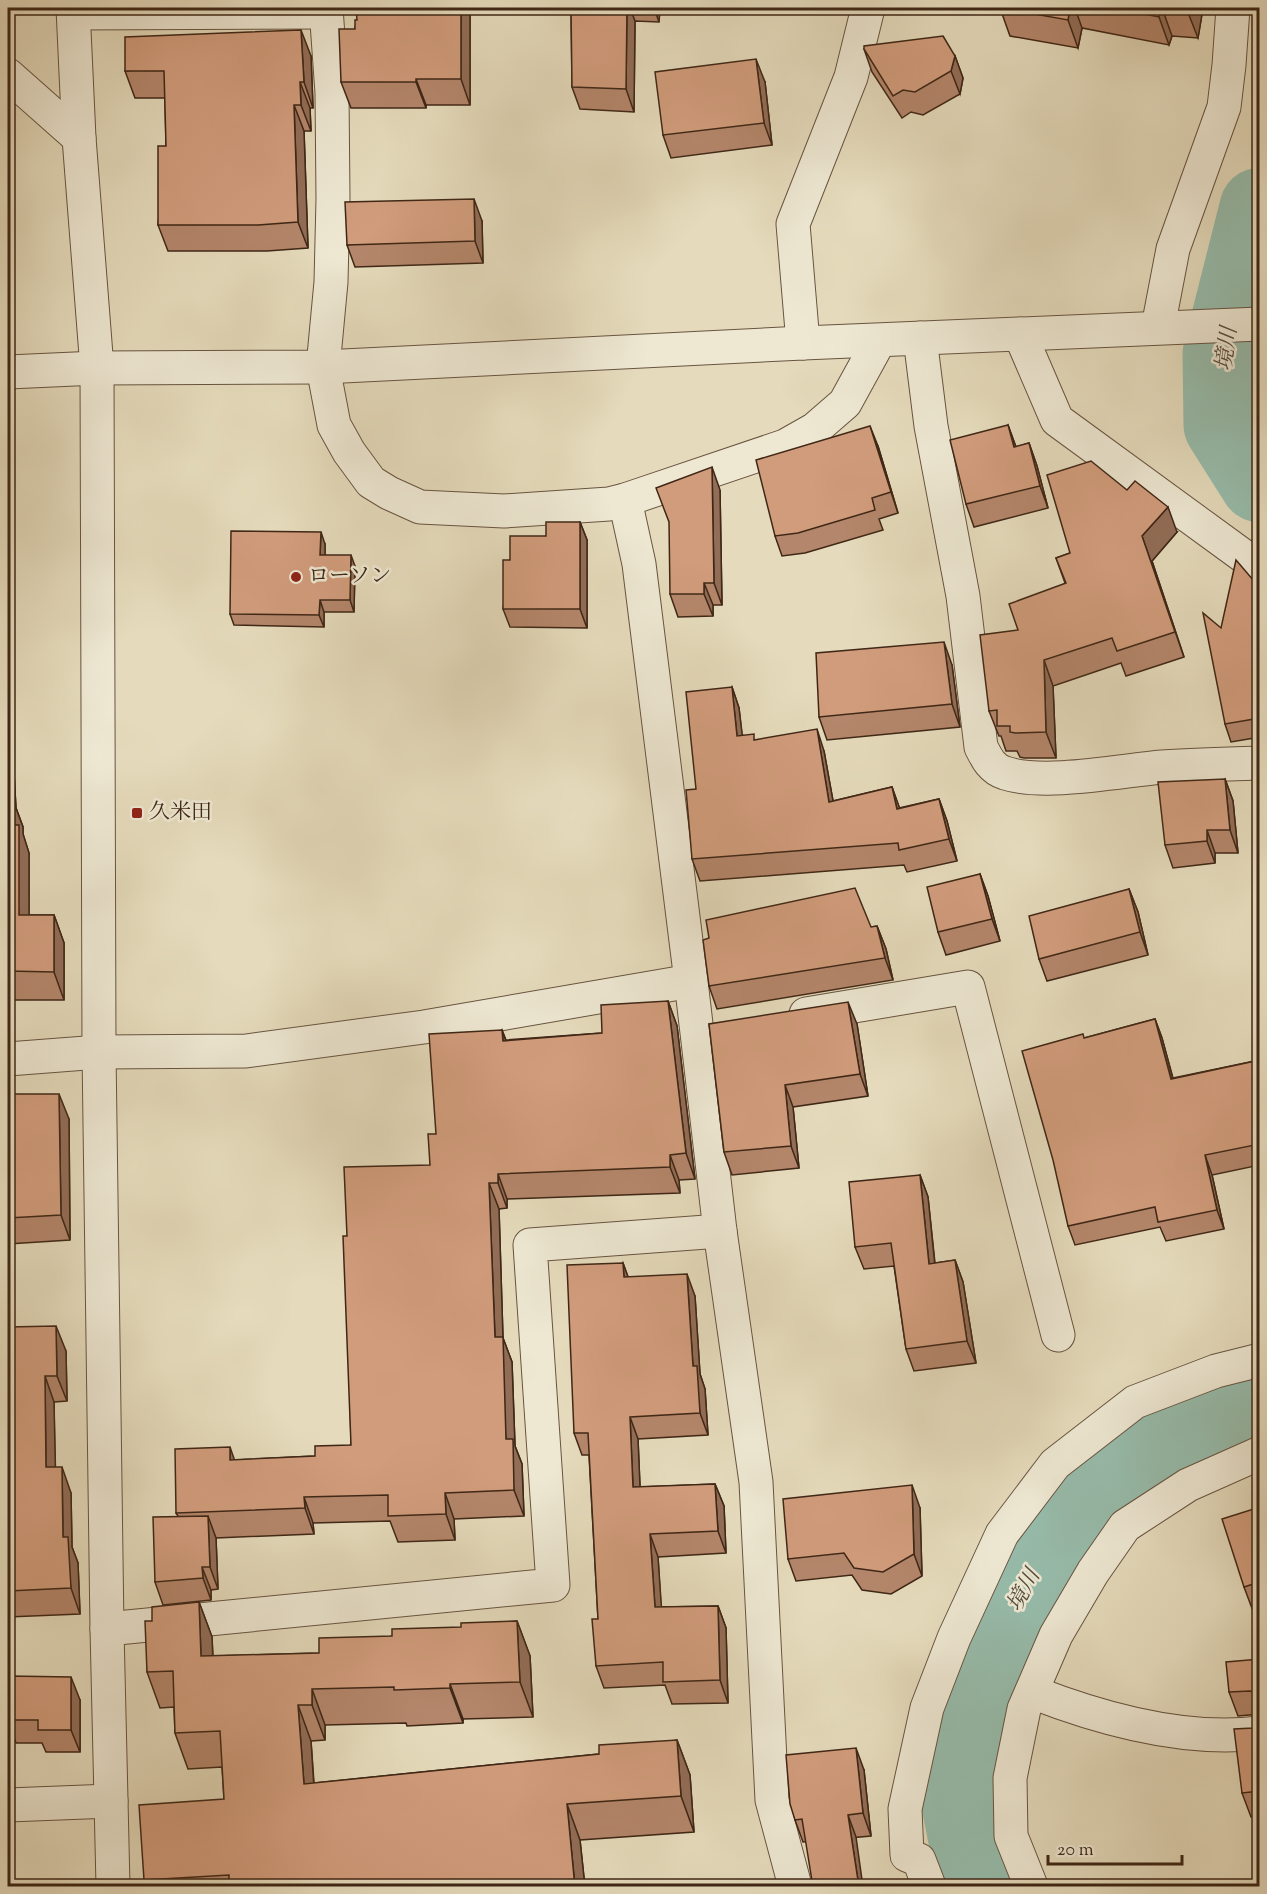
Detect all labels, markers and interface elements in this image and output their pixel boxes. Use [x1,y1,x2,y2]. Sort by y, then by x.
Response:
water label: 境川 [1209,323,1247,373]
place label: ローソン [308,562,391,592]
marker: ローソン [289,570,303,584]
place label: 久米田 [149,798,212,828]
marker: 久米田 [130,806,144,820]
water label: 境川 [1000,1562,1051,1618]
scale bar [1048,1828,1182,1866]
text: 20 m [1057,1838,1094,1864]

